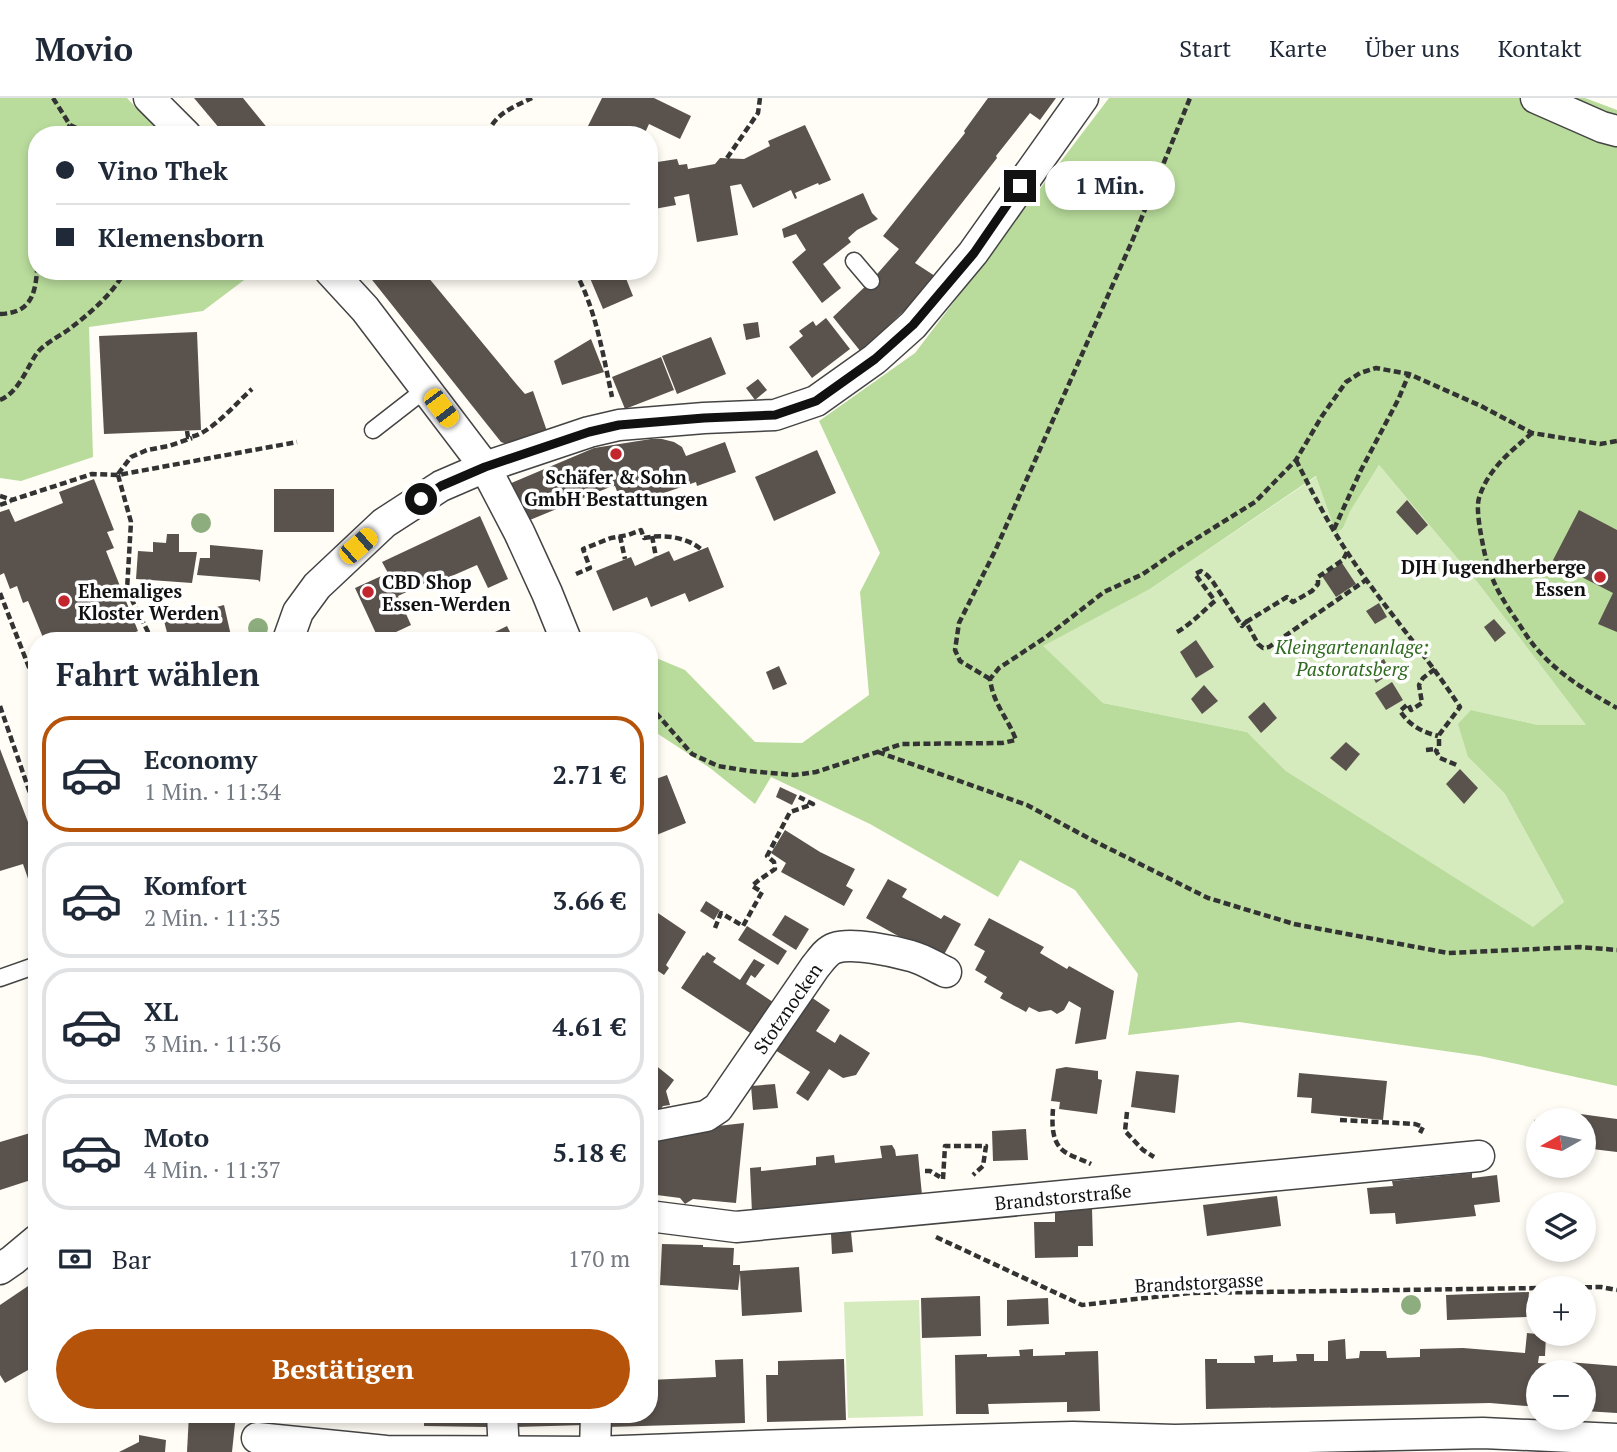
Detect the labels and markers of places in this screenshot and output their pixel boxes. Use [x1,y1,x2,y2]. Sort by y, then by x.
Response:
marker: Schäfer & Sohn GmbH Bestattungen [608,446,624,462]
place label: Schäfer & Sohn GmbH Bestattungen [524,464,708,511]
place label: DJH Jugendherberge Essen [1401,554,1587,601]
place label: CBD Shop Essen-Werden [382,569,511,616]
marker: DJH Jugendherberge Essen [1592,569,1608,585]
place label: Ehemaliges Kloster Werden [78,578,220,625]
marker: CBD Shop Essen-Werden [360,584,376,600]
marker: Ehemaliges Kloster Werden [56,593,72,609]

